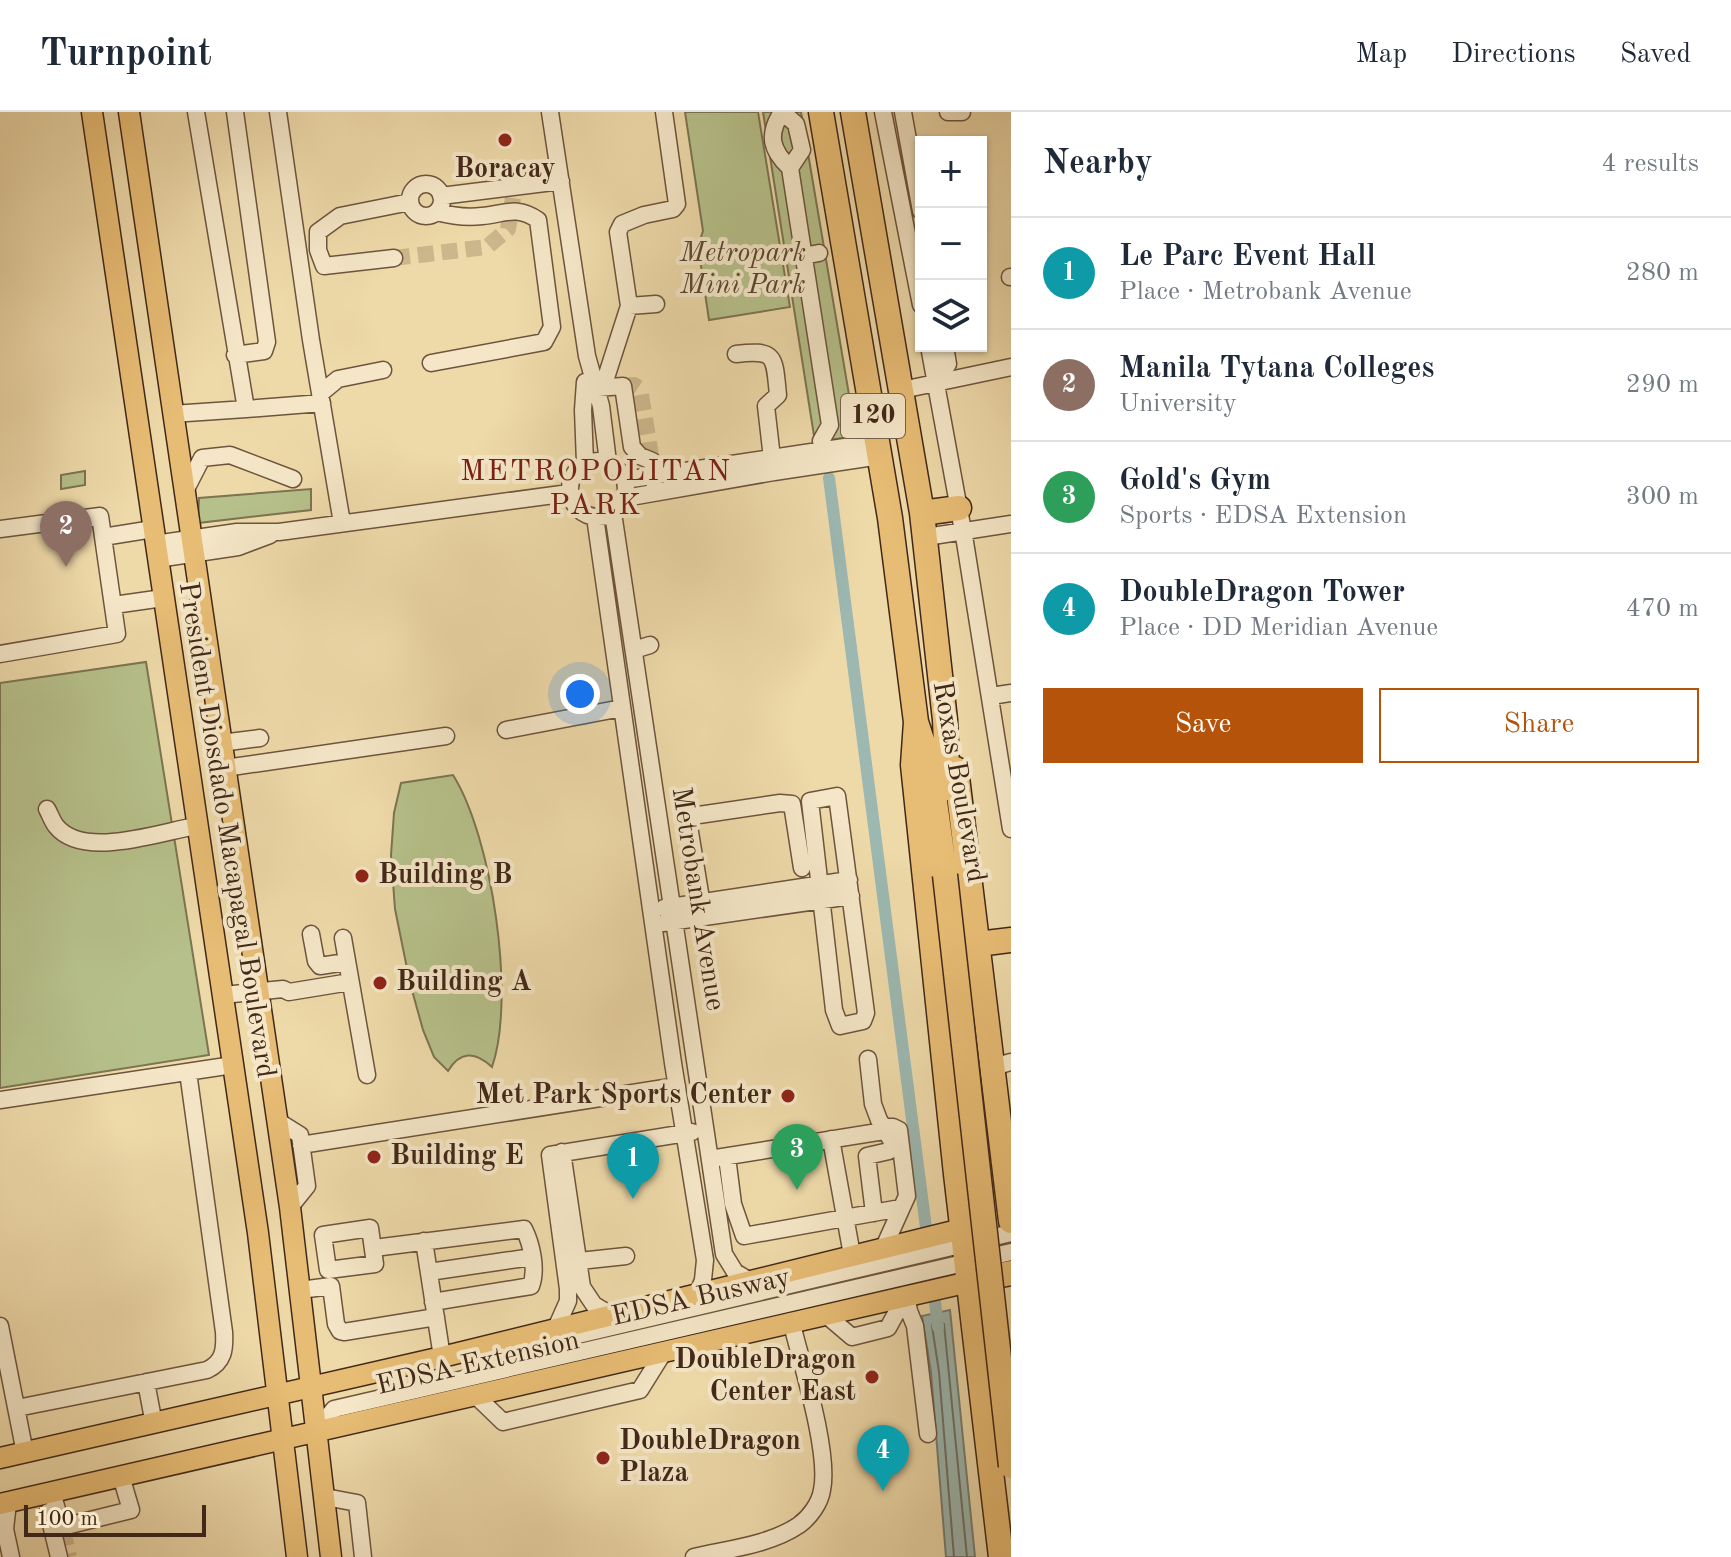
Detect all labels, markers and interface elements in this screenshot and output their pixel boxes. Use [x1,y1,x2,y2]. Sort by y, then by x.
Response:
text: Turnpoint [40,36,212,74]
text: Map [1355,41,1407,69]
text: Directions [1451,41,1576,69]
text: Saved [1620,41,1691,69]
marker: Boracay [496,131,514,149]
map controls [915,136,987,352]
button: + [915,136,987,208]
text: Nearby [1043,147,1153,181]
text: 4 results [1601,151,1699,177]
place label: Boracay [454,156,556,184]
button: − [915,208,987,280]
park label: Metropark Mini Park [679,240,806,300]
text: Le Parc Event Hall [1119,242,1376,272]
text: 1 [1061,260,1077,286]
text: 280 m [1626,260,1699,286]
text: Place · Metrobank Avenue [1119,279,1412,305]
button: layers [915,280,987,352]
text: Manila Tytana Colleges [1119,354,1434,384]
text: 2 [1061,372,1077,398]
text: 290 m [1626,372,1699,398]
text: University [1119,391,1237,417]
road number: 120 [841,394,905,438]
district label: METROPOLITAN PARK [460,457,732,521]
text: Gold's Gym [1119,466,1271,496]
text: 3 [1061,484,1077,510]
text: 300 m [1626,484,1699,510]
pin: 2 [40,501,92,567]
text: Sports · EDSA Extension [1119,503,1407,529]
text: DoubleDragon Tower [1119,578,1405,608]
street label: President Diosdado Macapagal Boulevard [173,580,279,1080]
text: 4 [1061,596,1077,622]
text: 470 m [1626,596,1699,622]
text: Place · DD Meridian Avenue [1119,615,1438,641]
your location [560,674,600,714]
street label: Roxas Boulevard [926,679,990,885]
button: Save [1043,688,1363,763]
button: Share [1379,688,1699,763]
street label: Metrobank Avenue [665,785,729,1013]
place label: Building B [378,862,512,890]
marker: Building B [353,867,371,885]
place label: Building A [396,969,532,997]
marker: Building A [371,974,389,992]
place label: Met Park Sports Center [476,1082,772,1110]
marker: Met Park Sports Center [779,1087,797,1105]
pin: 3 [771,1124,823,1190]
pin: 1 [607,1133,659,1199]
place label: Building E [390,1143,524,1171]
marker: Building E [365,1148,383,1166]
street label: EDSA Busway [609,1264,793,1332]
street label: EDSA Extension [374,1327,582,1401]
place label: DoubleDragon Center East [674,1347,856,1407]
marker: DoubleDragon Center East [863,1368,881,1386]
pin: 4 [857,1425,909,1491]
place label: DoubleDragon Plaza [619,1428,801,1488]
marker: DoubleDragon Plaza [594,1449,612,1467]
scale bar [24,1501,206,1537]
text: 100 m [36,1508,98,1530]

